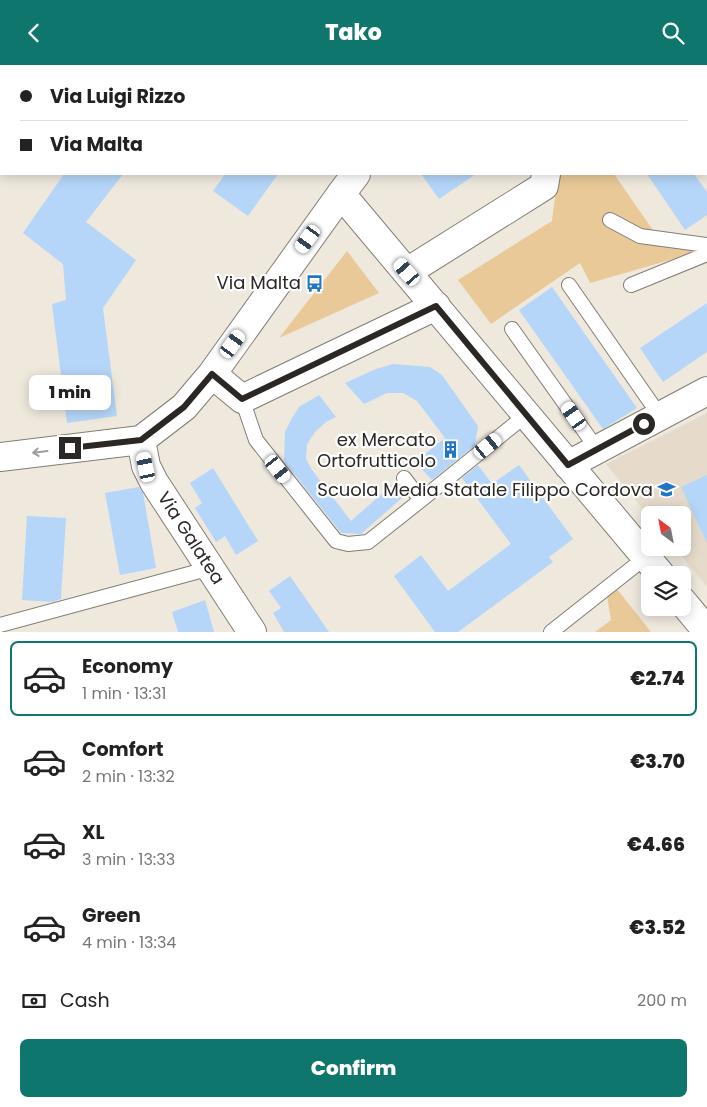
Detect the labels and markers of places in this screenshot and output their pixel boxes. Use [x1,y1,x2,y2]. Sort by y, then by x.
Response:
place label: Via Malta [217,270,301,295]
bus stop icon: Via Malta [305,273,325,293]
place label: ex Mercato Ortofrutticolo [317,427,436,473]
building icon: ex Mercato Ortofrutticolo [440,440,460,460]
place label: Scuola Media Statale Filippo Cordova [317,477,653,502]
school or university icon: Scuola Media Statale Filippo Cordova [657,480,677,500]

